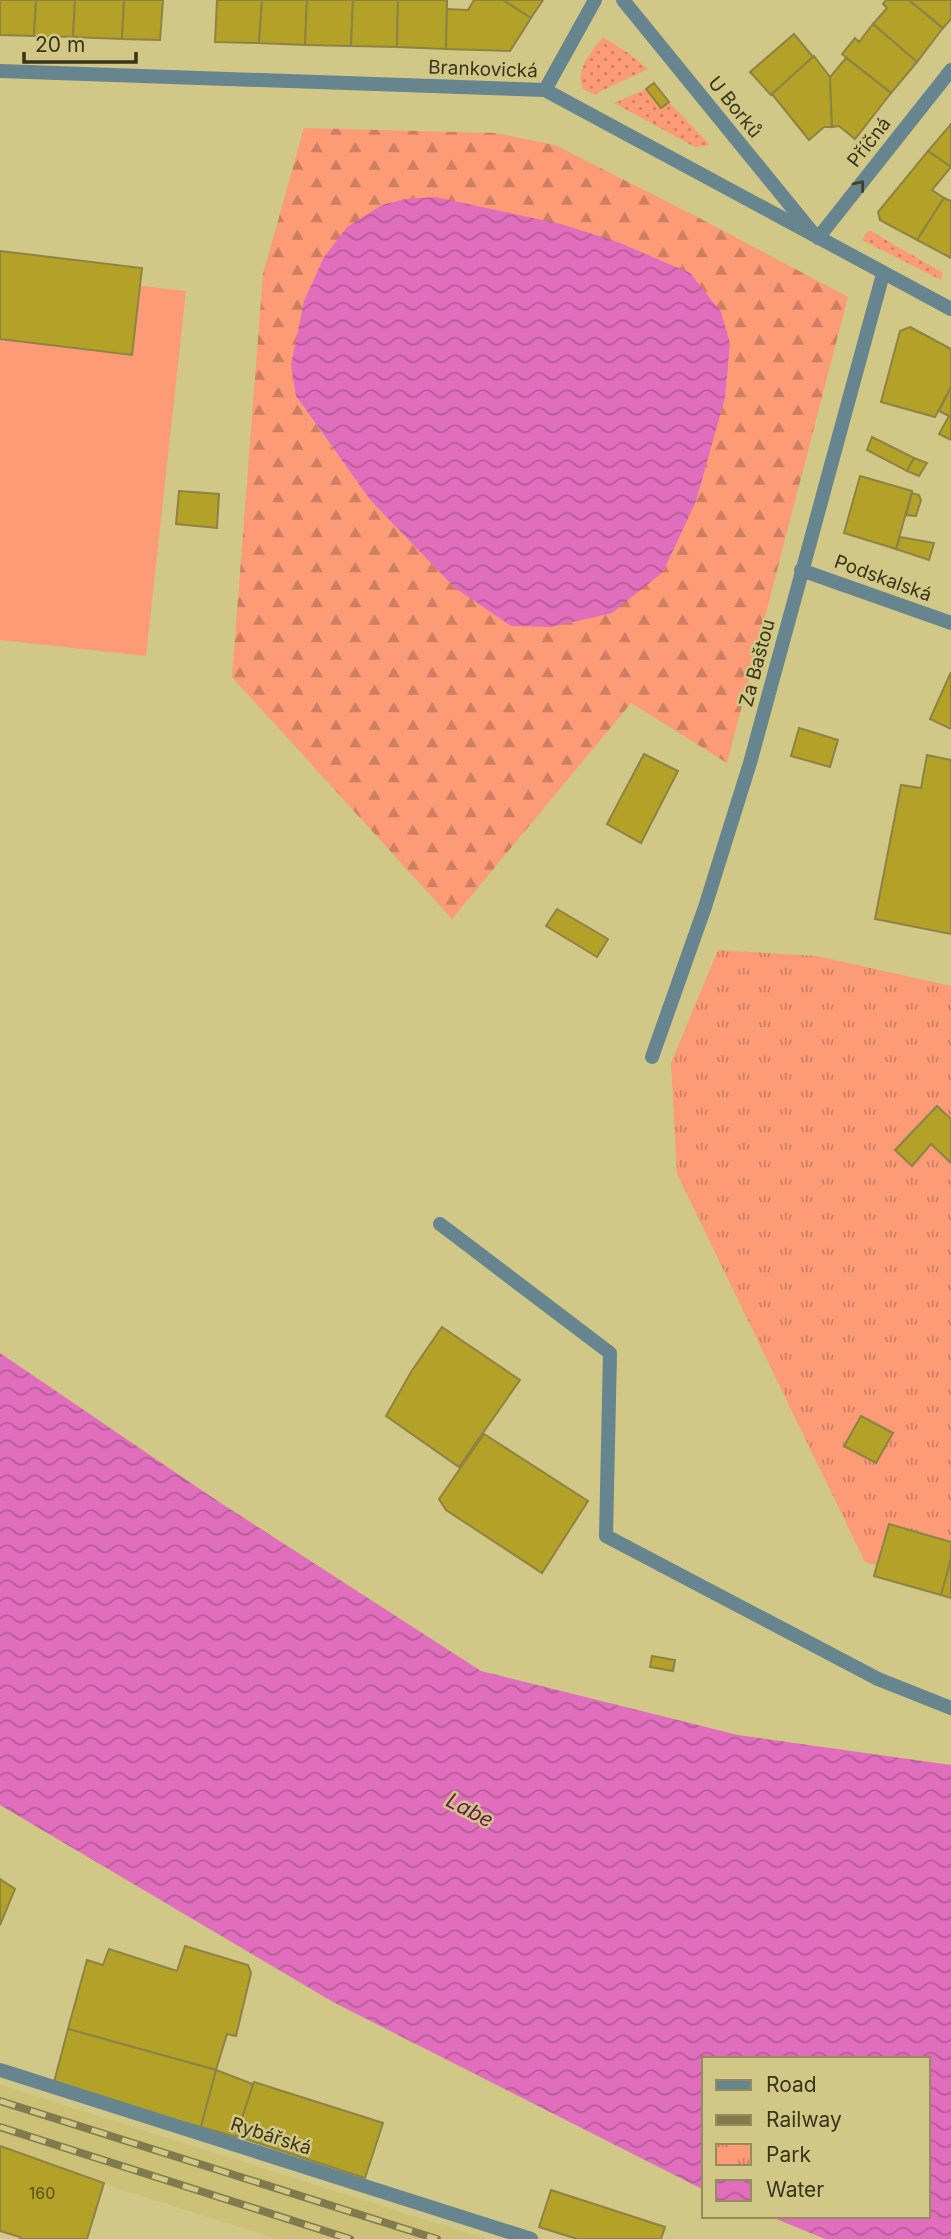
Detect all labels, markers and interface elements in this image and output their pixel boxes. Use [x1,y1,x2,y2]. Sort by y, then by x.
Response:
scale bar [24,21,136,65]
text: 20 m [35,32,85,57]
street label: Brankovická [428,56,538,82]
street label: U Borků [703,72,767,142]
street label: Příčná [842,112,896,172]
one-way arrow [852,180,864,193]
street label: Podskalská [831,550,935,606]
street label: Za Baštou [734,617,780,709]
water label: Labe [442,1787,498,1833]
legend [702,2057,930,2218]
text: Road [766,2072,817,2097]
text: Railway [766,2107,842,2132]
street label: Rybářská [228,2112,314,2160]
text: Park [766,2142,811,2167]
text: Water [766,2177,824,2202]
house number: 160 [29,2183,55,2203]

